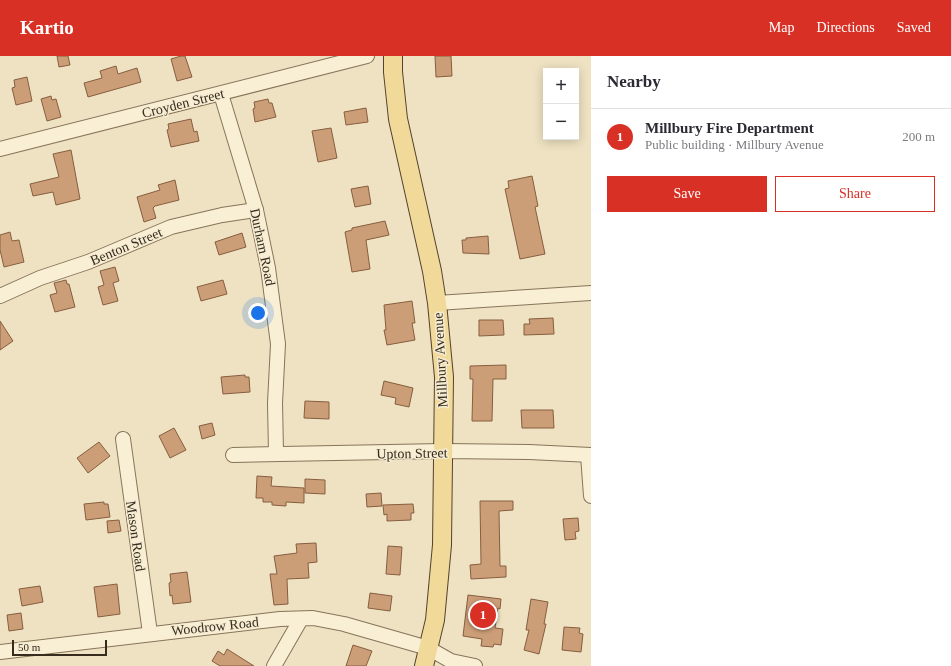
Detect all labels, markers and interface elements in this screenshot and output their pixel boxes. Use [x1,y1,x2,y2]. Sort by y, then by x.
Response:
text: Kartio [20,17,74,38]
text: Map [769,20,794,35]
text: Directions [816,20,875,35]
text: Saved [897,20,931,35]
map controls [543,68,579,140]
button: + [543,68,579,104]
text: Nearby [607,72,661,91]
street label: Croyden Street [140,86,226,121]
button: − [543,104,579,140]
text: Millbury Fire Department [645,120,814,136]
text: 1 [617,129,623,144]
text: 200 m [902,129,935,144]
text: Public building · Millbury Avenue [645,137,824,152]
button: Save [607,176,767,212]
button: Share [775,176,935,212]
street label: Durham Road [247,207,278,287]
street label: Benton Street [88,225,164,268]
your location [248,303,268,323]
street label: Millbury Avenue [431,312,450,408]
street label: Upton Street [376,445,448,462]
street label: Mason Road [123,500,148,572]
pin: 1 [470,600,496,630]
street label: Woodrow Road [171,614,260,639]
scale bar [12,638,107,657]
text: 50 m [18,641,40,653]

